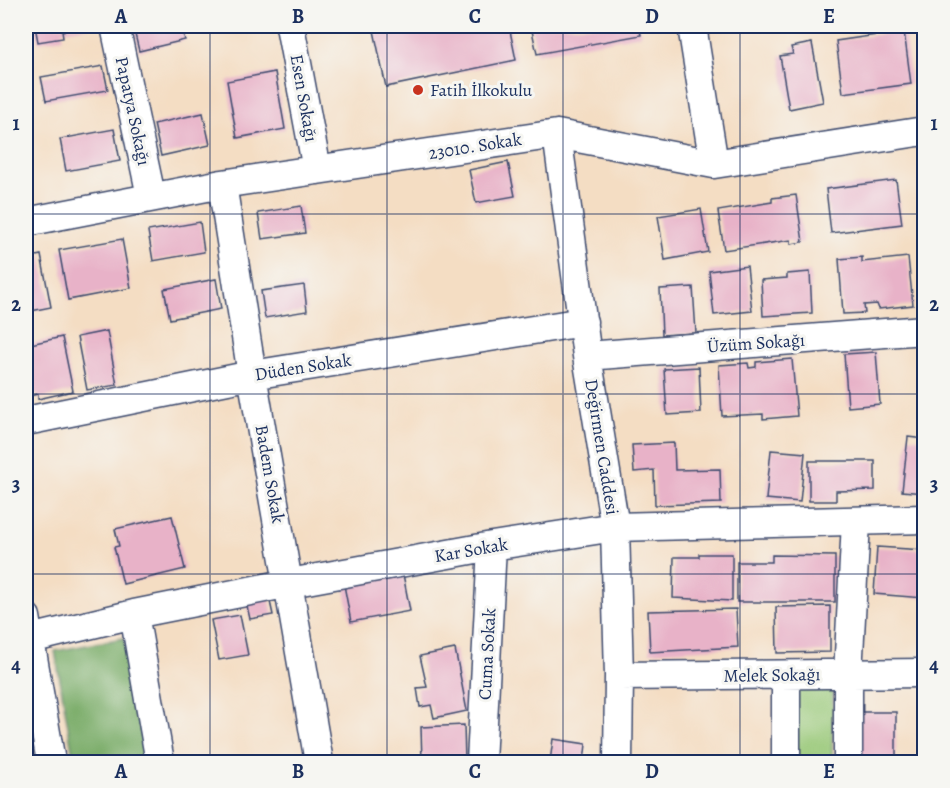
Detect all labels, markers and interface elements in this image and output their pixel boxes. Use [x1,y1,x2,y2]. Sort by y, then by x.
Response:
text: A [114,3,128,30]
text: B [292,3,304,30]
text: C [469,3,481,30]
text: D [645,3,659,30]
text: E [823,3,835,30]
street label: Esen Sokağı [284,52,324,144]
street label: Papatya Sokağı [110,54,156,168]
place label: Fatih İlkokulu [430,78,533,102]
marker: Fatih İlkokulu [411,83,425,97]
text: 1 [12,110,20,137]
text: 1 [930,110,938,137]
street label: 23010. Sokak [427,127,523,165]
text: 2 [11,291,21,318]
text: 2 [929,291,939,318]
street label: Üzüm Sokağı [706,328,806,358]
street label: Düden Sokak [253,348,353,386]
street label: Değirmen Caddesi [579,377,625,517]
street label: Badem Sokak [250,423,290,525]
text: 3 [12,471,20,498]
text: 3 [930,471,938,498]
street label: Kar Sokak [432,532,510,568]
street label: Cuma Sokak [473,607,501,701]
text: 4 [11,652,21,679]
text: 4 [929,652,939,679]
street label: Melek Sokağı [723,662,821,688]
text: A [114,758,128,785]
text: B [292,758,304,785]
text: C [469,758,481,785]
text: D [645,758,659,785]
text: E [823,758,835,785]

